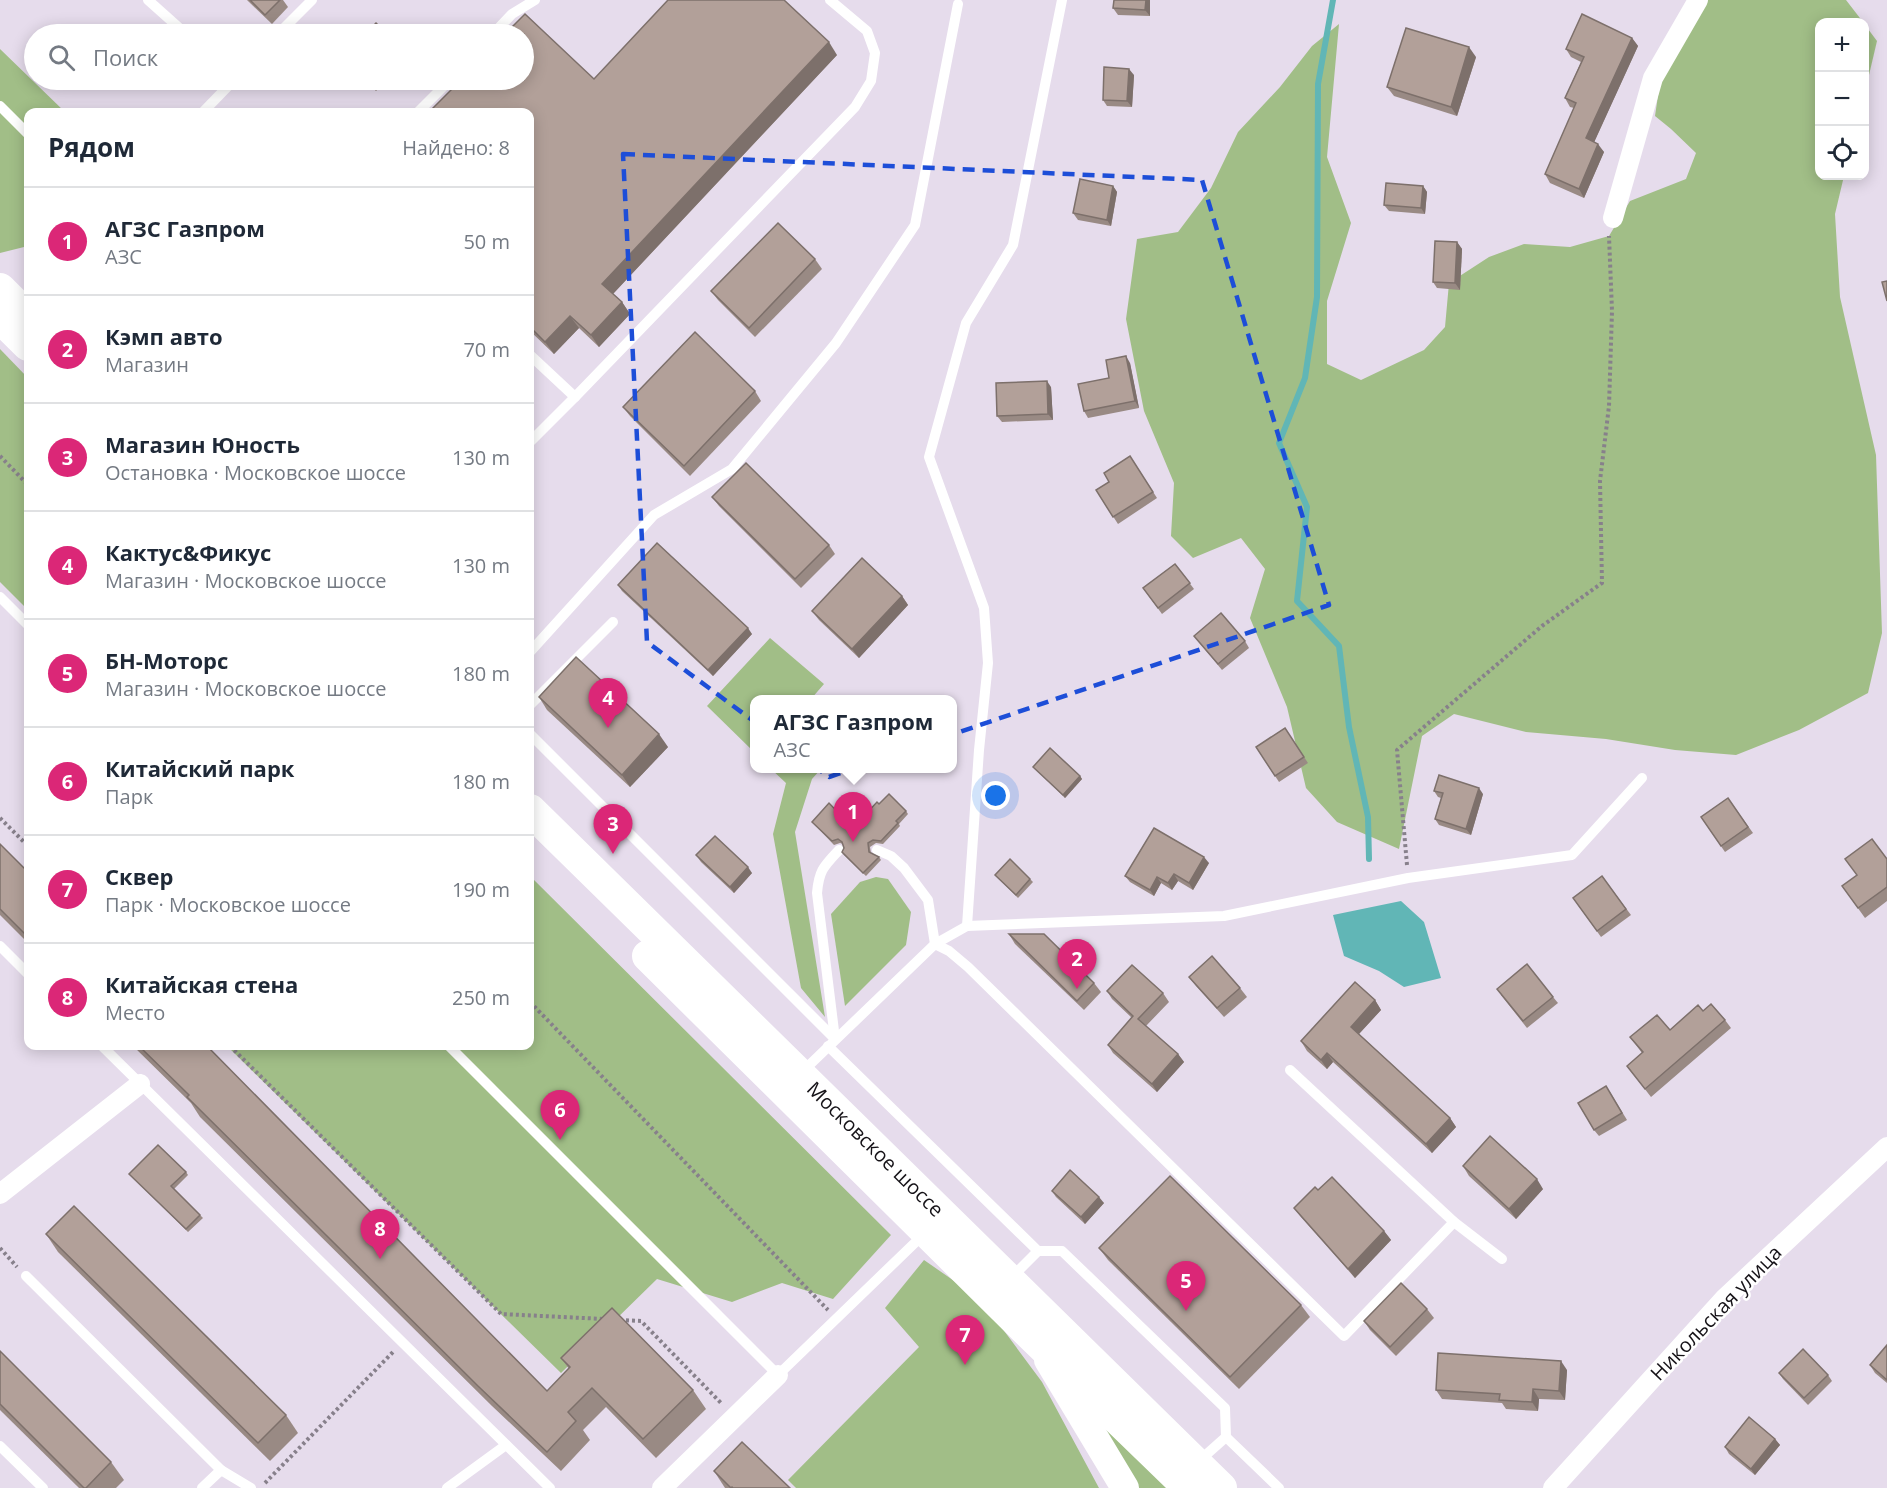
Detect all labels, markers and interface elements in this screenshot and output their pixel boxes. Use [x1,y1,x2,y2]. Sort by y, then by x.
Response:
map controls [1815,18,1869,180]
button: + [1815,18,1869,72]
search box [24,24,534,90]
icon: search [45,41,78,74]
text: Поиск [93,42,158,72]
button: − [1815,72,1869,126]
button: locate [1815,126,1869,180]
text: Рядом [48,129,135,165]
text: Найдено: 8 [402,134,510,161]
text: АГЗС Газпром [105,213,265,243]
text: 1 [62,228,73,255]
text: 50 m [463,228,510,255]
text: АЗС [105,243,142,270]
text: Кэмп авто [105,321,223,351]
text: 2 [62,336,73,363]
text: 70 m [463,336,510,363]
text: Магазин [105,351,189,378]
text: Магазин Юность [105,429,300,459]
text: 3 [62,444,73,471]
text: 130 m [452,444,510,471]
text: Остановка · Московское шоссе [105,459,406,486]
text: Кактус&Фикус [105,537,271,567]
text: 4 [62,552,73,579]
text: 130 m [452,552,510,579]
text: Магазин · Московское шоссе [105,567,387,594]
text: БН-Моторс [105,645,228,675]
text: 5 [62,660,73,687]
text: 180 m [452,660,510,687]
text: Магазин · Московское шоссе [105,675,387,702]
pin: 4 [588,678,628,728]
popup [750,695,957,773]
text: АГЗС Газпром [774,706,933,736]
text: АЗС [774,736,811,763]
text: Китайский парк [105,753,294,783]
text: 6 [62,768,73,795]
text: 180 m [452,768,510,795]
your location [981,781,1010,810]
text: Парк [105,783,153,810]
pin: 1 [834,792,872,842]
pin: 3 [594,804,632,854]
text: Сквер [105,861,173,891]
text: 7 [62,876,73,903]
text: 190 m [452,876,510,903]
text: Парк · Московское шоссе [105,891,351,918]
pin: 2 [1058,940,1096,989]
text: Китайская стена [105,969,298,999]
text: 8 [62,984,73,1011]
text: 250 m [452,984,510,1011]
text: Место [105,999,165,1026]
street label: Московское шоссе [801,1075,950,1222]
pin: 6 [540,1090,580,1140]
pin: 8 [360,1210,400,1259]
street label: Никольская улица [1644,1239,1787,1386]
pin: 5 [1166,1262,1206,1311]
pin: 7 [946,1316,984,1365]

